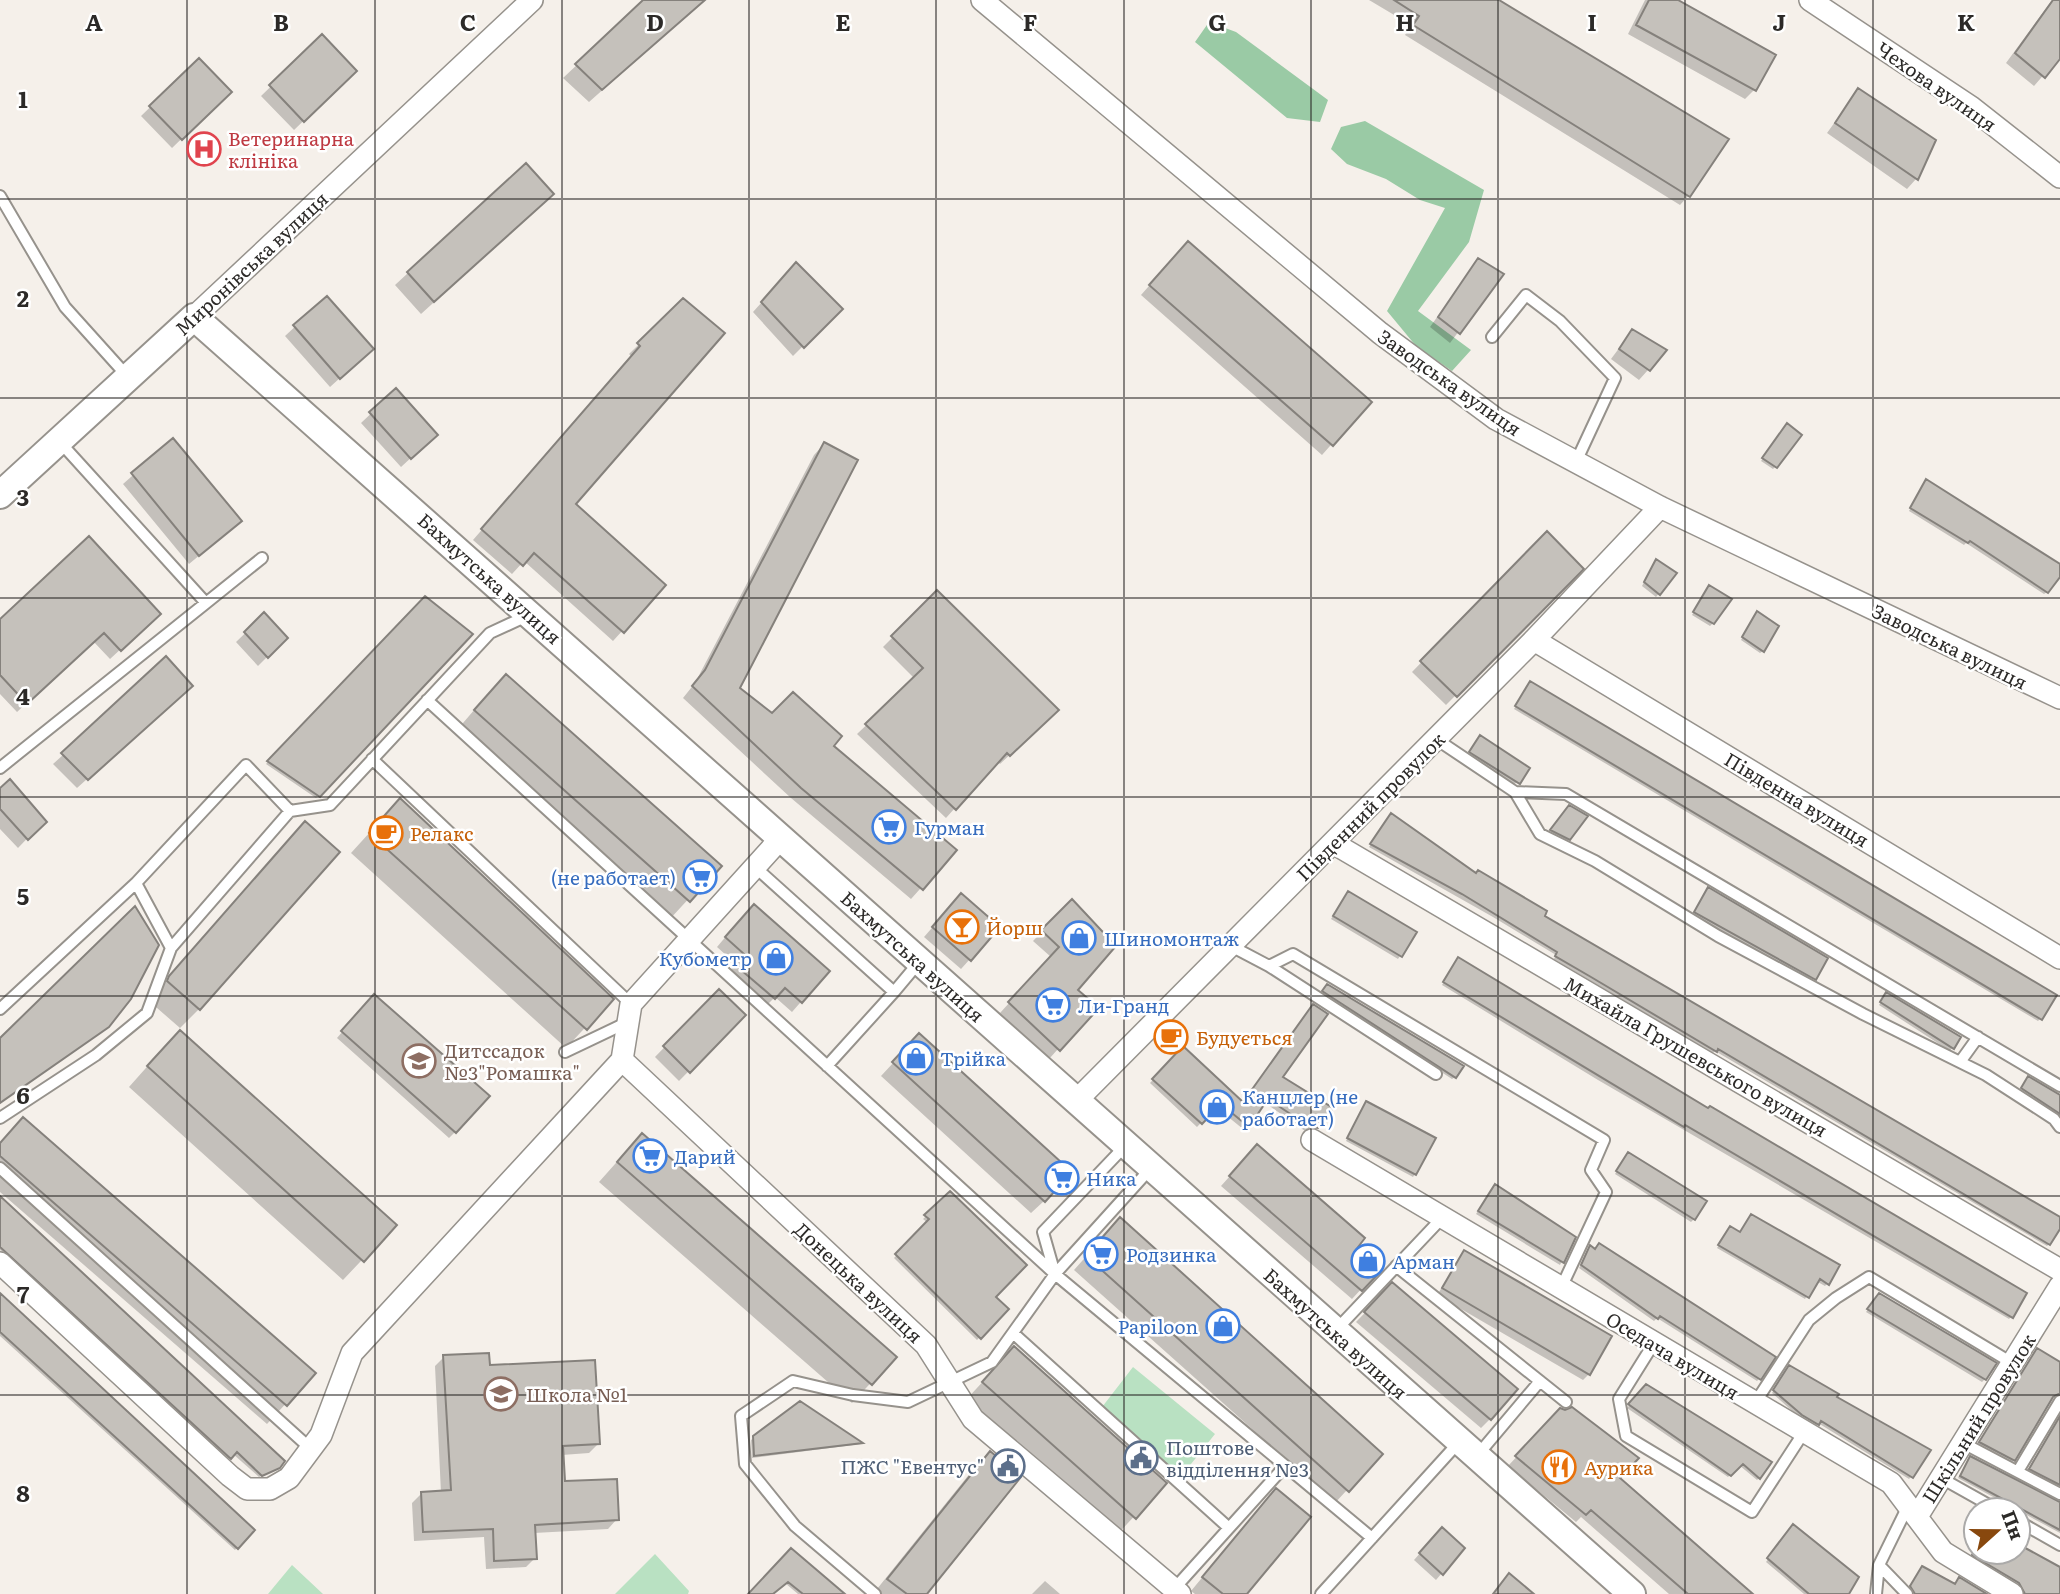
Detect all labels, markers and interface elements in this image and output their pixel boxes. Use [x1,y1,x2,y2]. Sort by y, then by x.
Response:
text: A [85,4,103,38]
text: B [273,4,289,38]
text: C [460,4,476,38]
text: D [646,4,664,38]
text: E [835,4,851,38]
text: F [1023,4,1038,38]
text: G [1208,4,1226,38]
text: H [1395,4,1415,38]
text: I [1587,4,1597,38]
text: J [1772,4,1786,38]
text: K [1957,4,1975,38]
street label: Чехова вулиця [1871,34,2003,138]
text: 1 [18,81,28,115]
place label: Ветеринарна клініка [228,124,355,174]
hospital icon: Ветеринарна клініка [185,130,223,168]
street label: Миронівська вулиця [168,185,334,341]
text: 2 [17,280,29,314]
street label: Заводська вулиця [1373,322,1527,442]
text: 3 [17,479,29,513]
street label: Бахмутська вулиця [412,506,568,650]
street label: Заводська вулиця [1868,596,2032,696]
text: 4 [16,678,30,712]
street label: Південний провулок [1289,725,1451,887]
street label: Південна вулиця [1719,745,1875,853]
supermarket icon: Гурман [870,808,908,846]
place label: Гурман [914,813,985,841]
cafe icon: Релакс [367,814,405,852]
place label: Релакс [410,819,473,847]
supermarket icon: (не работает) [681,858,719,896]
place label: (не работает) [551,863,676,891]
text: 5 [17,878,29,912]
street label: Бахмутська вулиця [835,884,991,1028]
bar icon: Йорш [943,908,981,946]
place label: Йорш [986,913,1043,941]
shop icon: Шиномонтаж [1060,919,1098,957]
place label: Шиномонтаж [1104,924,1239,952]
shop icon: Кубометр [757,939,795,977]
place label: Кубометр [659,944,752,972]
street label: Михайла Грушевського вулиця [1559,969,1833,1143]
supermarket icon: Ли-Гранд [1034,986,1072,1024]
place label: Ли-Гранд [1078,991,1169,1019]
cafe icon: Будується [1152,1018,1190,1056]
place label: Будується [1196,1023,1293,1051]
place label: Дитссадок №3"Ромашка" [444,1036,580,1086]
shop icon: Трійка [897,1039,935,1077]
school or university icon: Дитссадок №3"Ромашка" [400,1042,438,1080]
place label: Трійка [940,1044,1007,1072]
text: 6 [16,1077,30,1111]
place label: Канцлер (не работает) [1242,1082,1358,1132]
shop icon: Канцлер (не работает) [1198,1088,1236,1126]
supermarket icon: Дарий [631,1137,669,1175]
place label: Дарий [674,1142,736,1170]
supermarket icon: Ника [1043,1159,1081,1197]
place label: Ника [1086,1164,1137,1192]
street label: Донецька вулиця [789,1215,929,1349]
supermarket icon: Родзинка [1082,1235,1120,1273]
place label: Родзинка [1126,1240,1217,1268]
shop icon: Арман [1349,1242,1387,1280]
place label: Арман [1392,1247,1455,1275]
street label: Бахмутська вулиця [1258,1261,1414,1405]
text: 7 [17,1276,30,1310]
street label: Оседача вулиця [1601,1304,1745,1406]
shop icon: Papiloon [1204,1307,1242,1345]
place label: Papiloon [1118,1312,1198,1340]
street label: Шкільний провулок [1914,1327,2042,1508]
school or university icon: Школа №1 [482,1375,520,1413]
place label: Школа №1 [526,1380,628,1408]
place label: Поштове відділення №3 [1166,1433,1309,1483]
public building icon: Поштове відділення №3 [1122,1439,1160,1477]
public building icon: ПЖС "Евентус" [989,1447,1027,1485]
restaurant icon: Аурика [1540,1448,1578,1486]
place label: ПЖС "Евентус" [841,1452,984,1480]
place label: Аурика [1584,1453,1654,1481]
text: 8 [16,1475,30,1509]
north arrow [1962,1496,2032,1566]
text: Пн [1995,1506,2032,1543]

